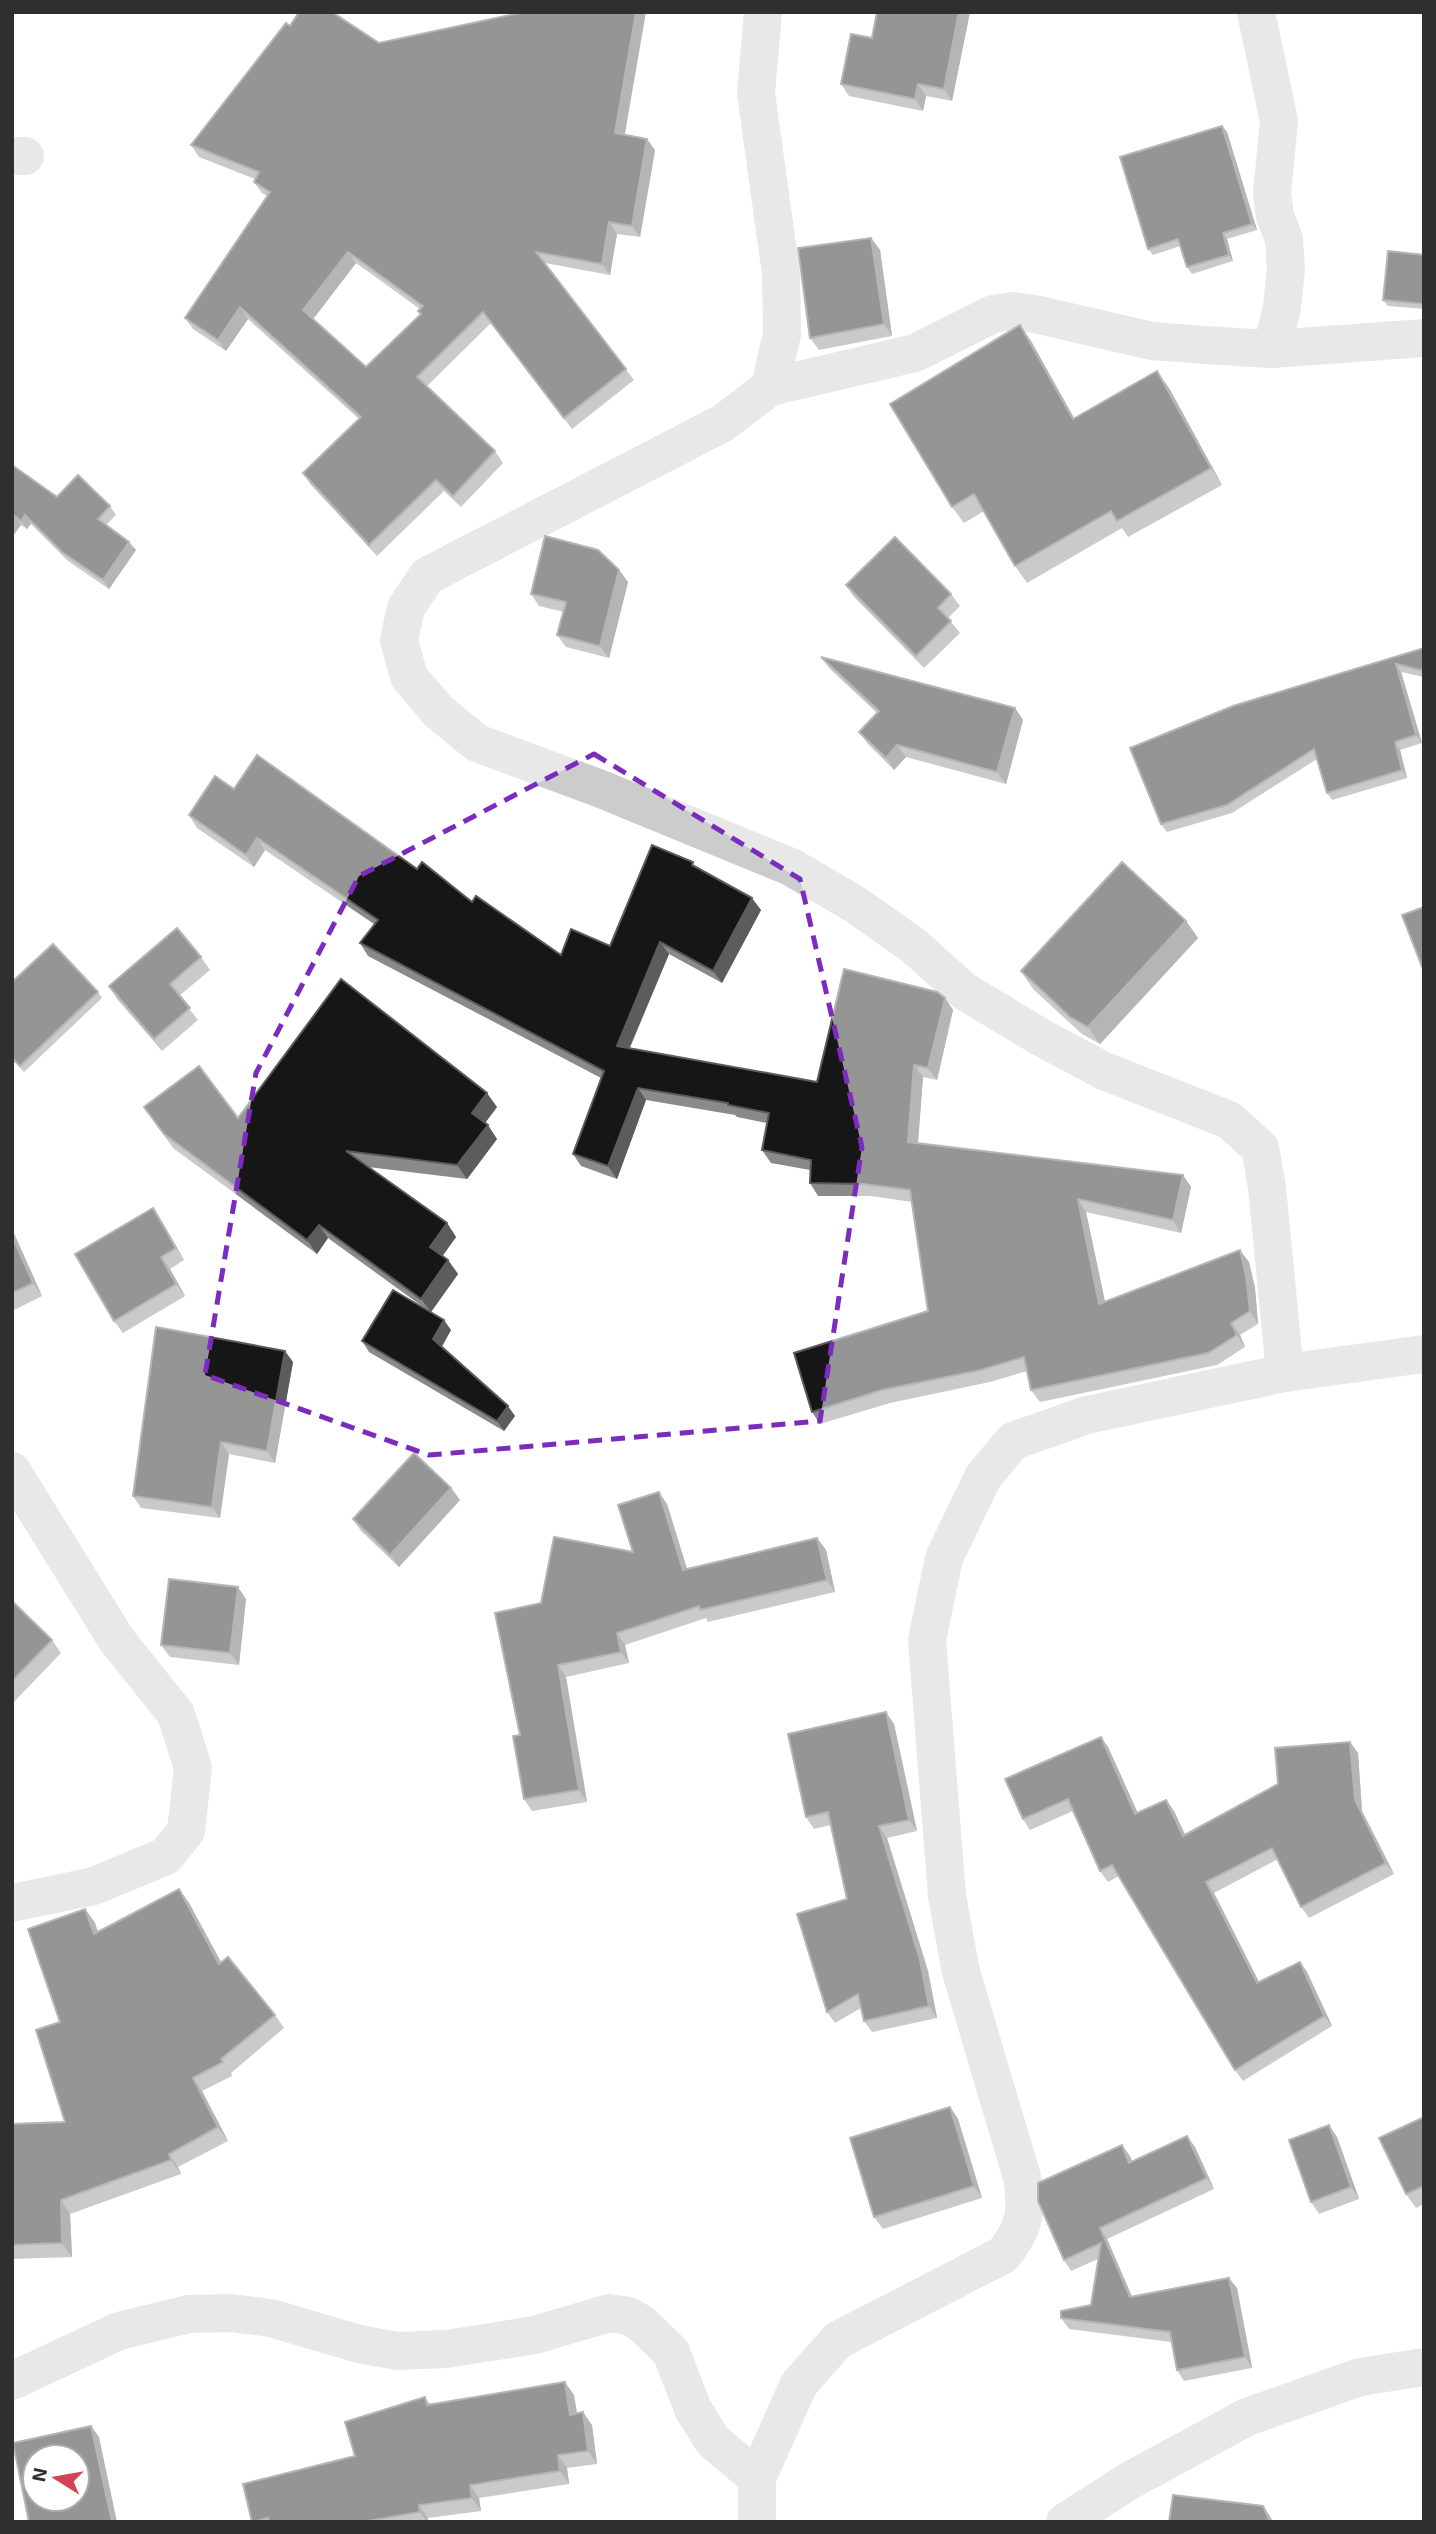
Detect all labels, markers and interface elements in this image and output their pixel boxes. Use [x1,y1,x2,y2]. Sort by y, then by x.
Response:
north arrow [21,2443,91,2513]
text: N [26,2466,51,2484]

